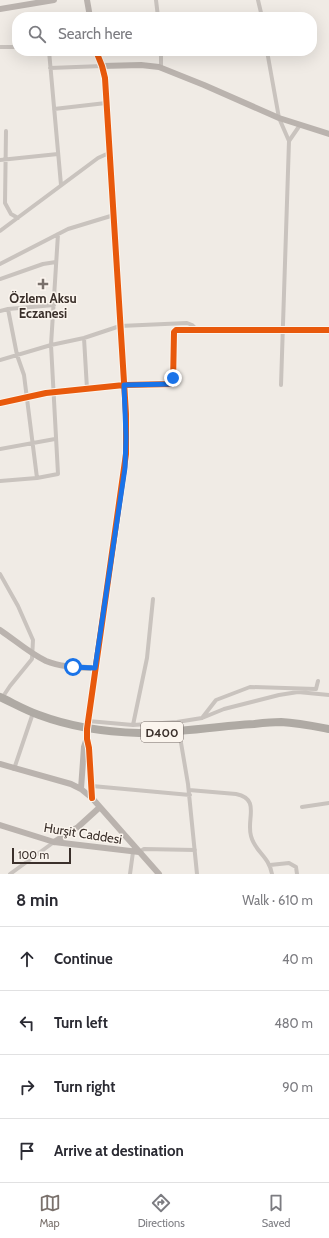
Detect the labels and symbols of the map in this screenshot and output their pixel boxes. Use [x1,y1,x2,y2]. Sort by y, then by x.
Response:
marker: Özlem Aksu Eczanesi [38,279,48,289]
place label: Özlem Aksu Eczanesi [9,290,77,321]
route end [164,369,182,387]
route start [64,658,82,676]
road number: D400 [141,722,183,742]
street label: Hurşit Caddesi [43,819,123,847]
scale bar [12,846,71,865]

